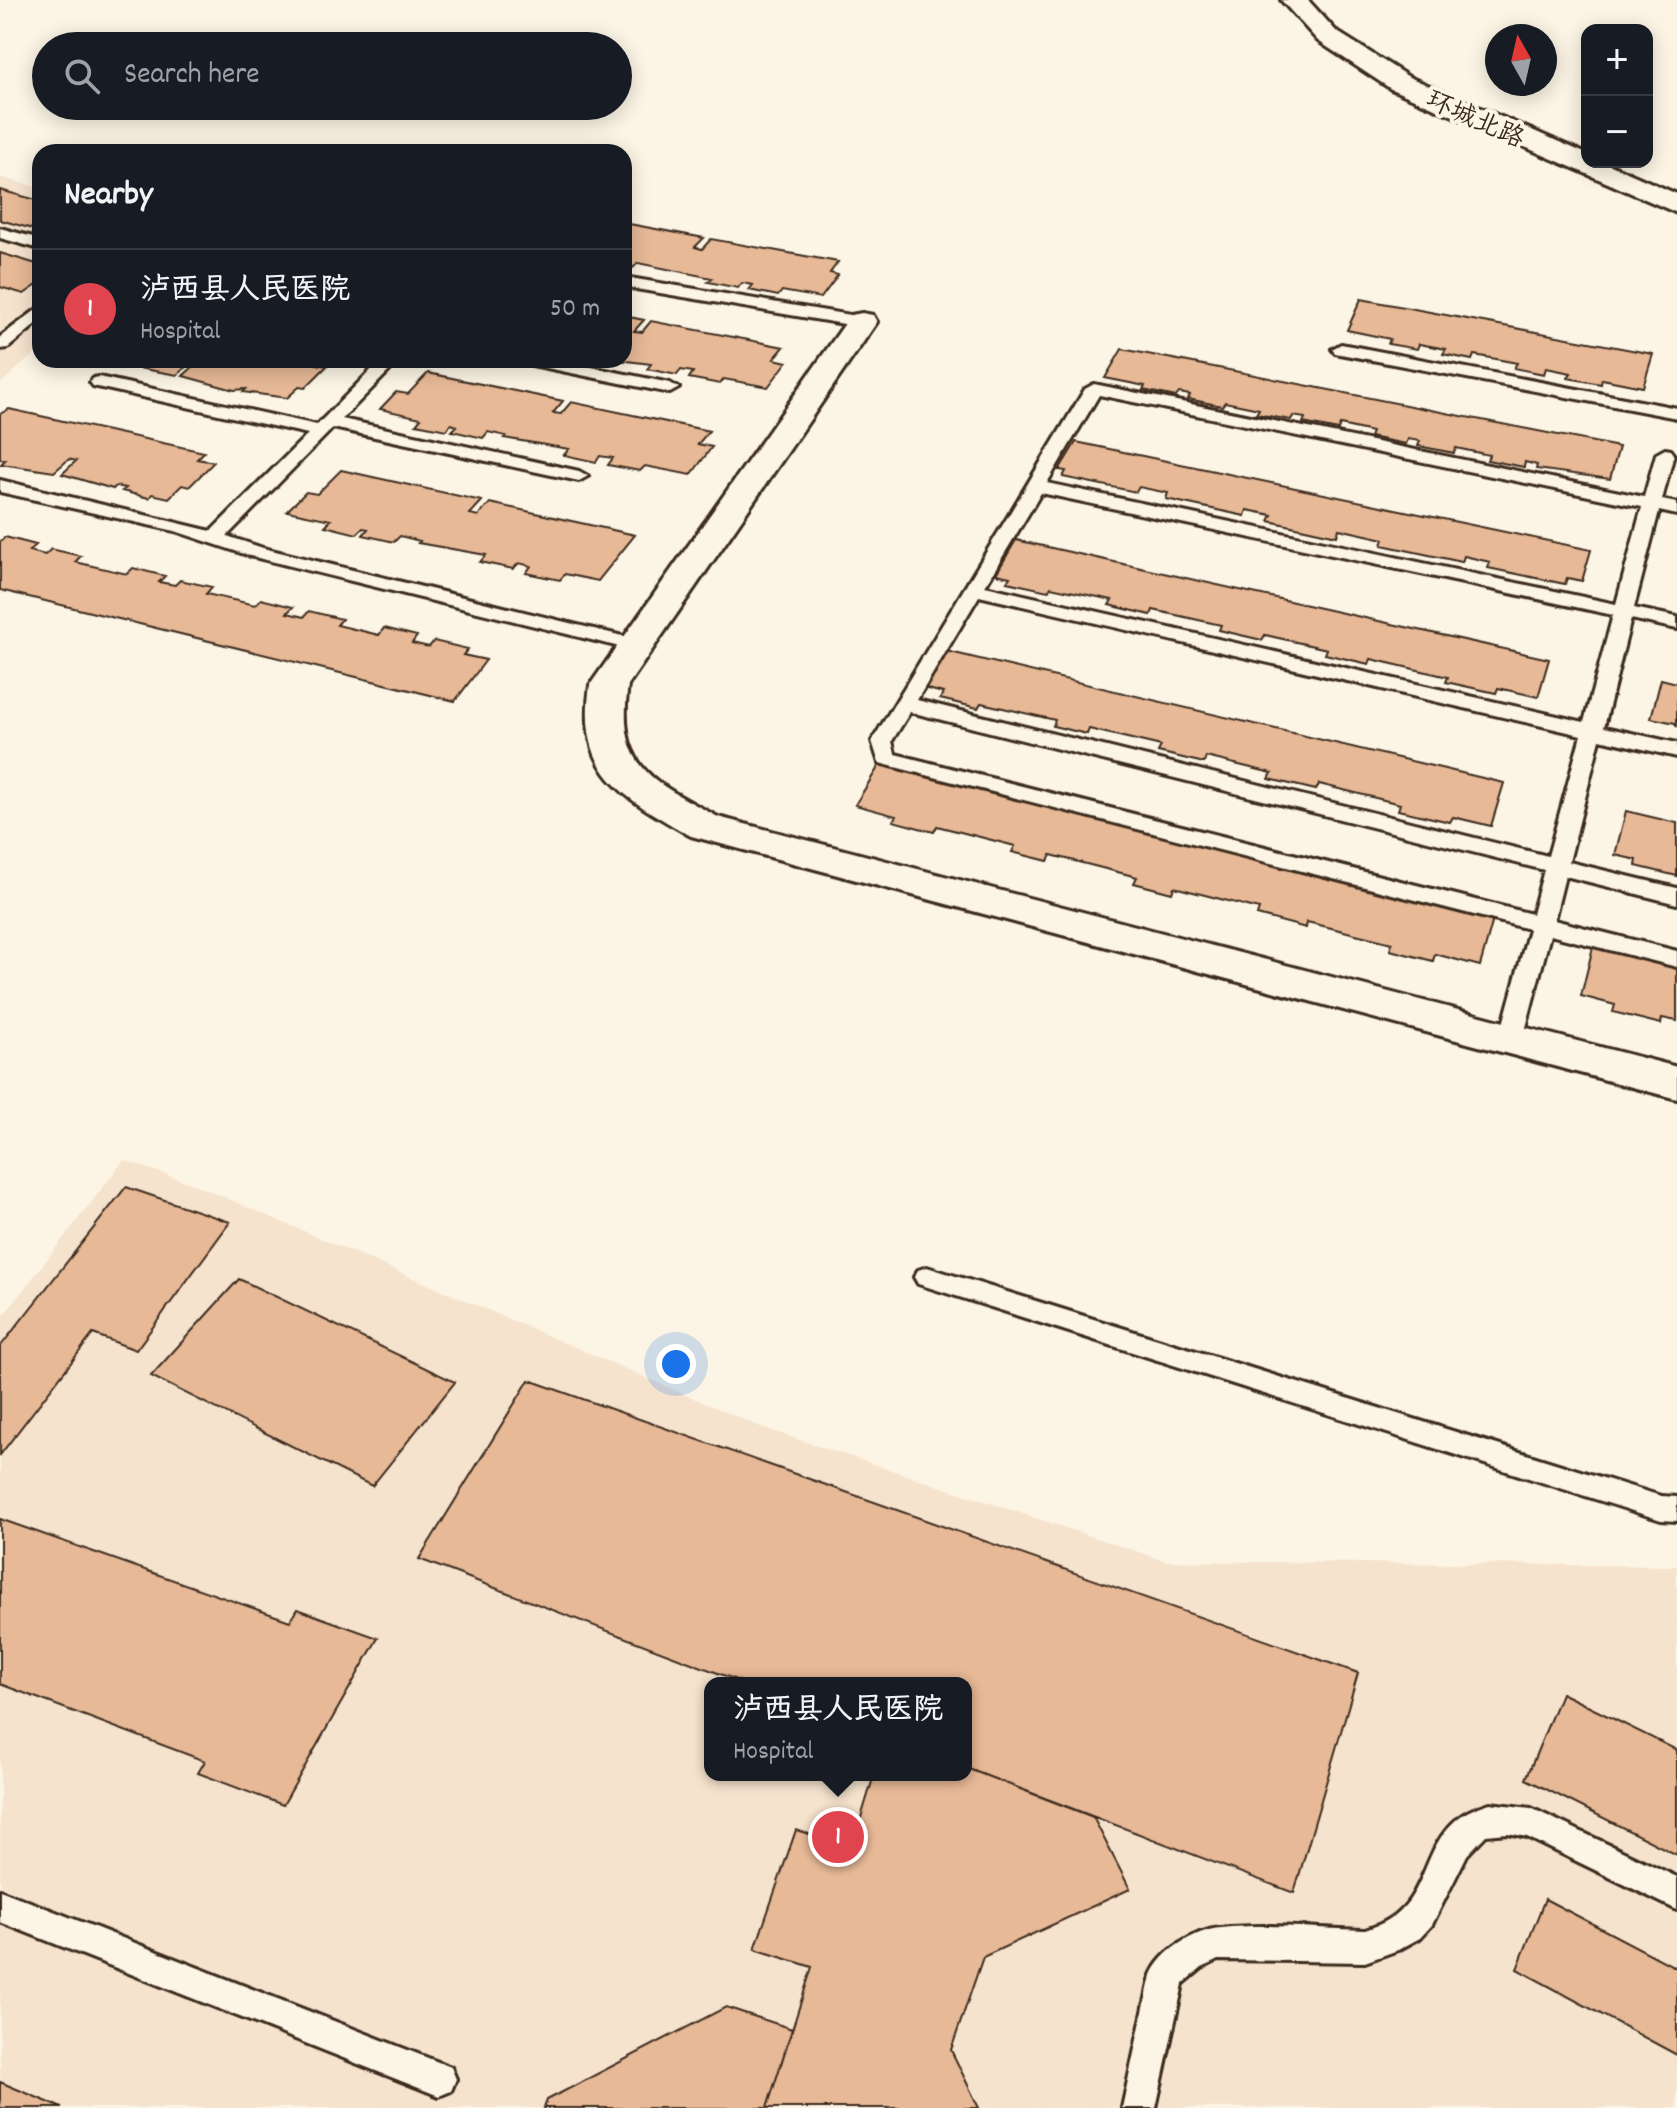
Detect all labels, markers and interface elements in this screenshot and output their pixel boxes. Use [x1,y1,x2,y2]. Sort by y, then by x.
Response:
north arrow [1485,24,1557,96]
map controls [1581,24,1653,168]
button: + [1581,24,1653,96]
search box [32,32,632,120]
icon: search [60,54,104,98]
text: Search here [124,55,260,98]
street label: 环城北路 [1420,83,1530,159]
button: − [1581,96,1653,168]
text: Nearby [64,172,153,221]
text: 泸西县人民医院 [140,271,350,314]
text: 1 [87,291,93,328]
text: 50 m [550,291,600,328]
text: Hospital [140,314,221,351]
your location [656,1344,696,1384]
popup [704,1677,972,1781]
text: 泸西县人民医院 [733,1691,943,1734]
text: Hospital [733,1734,814,1771]
pin: 1 [812,1807,864,1867]

